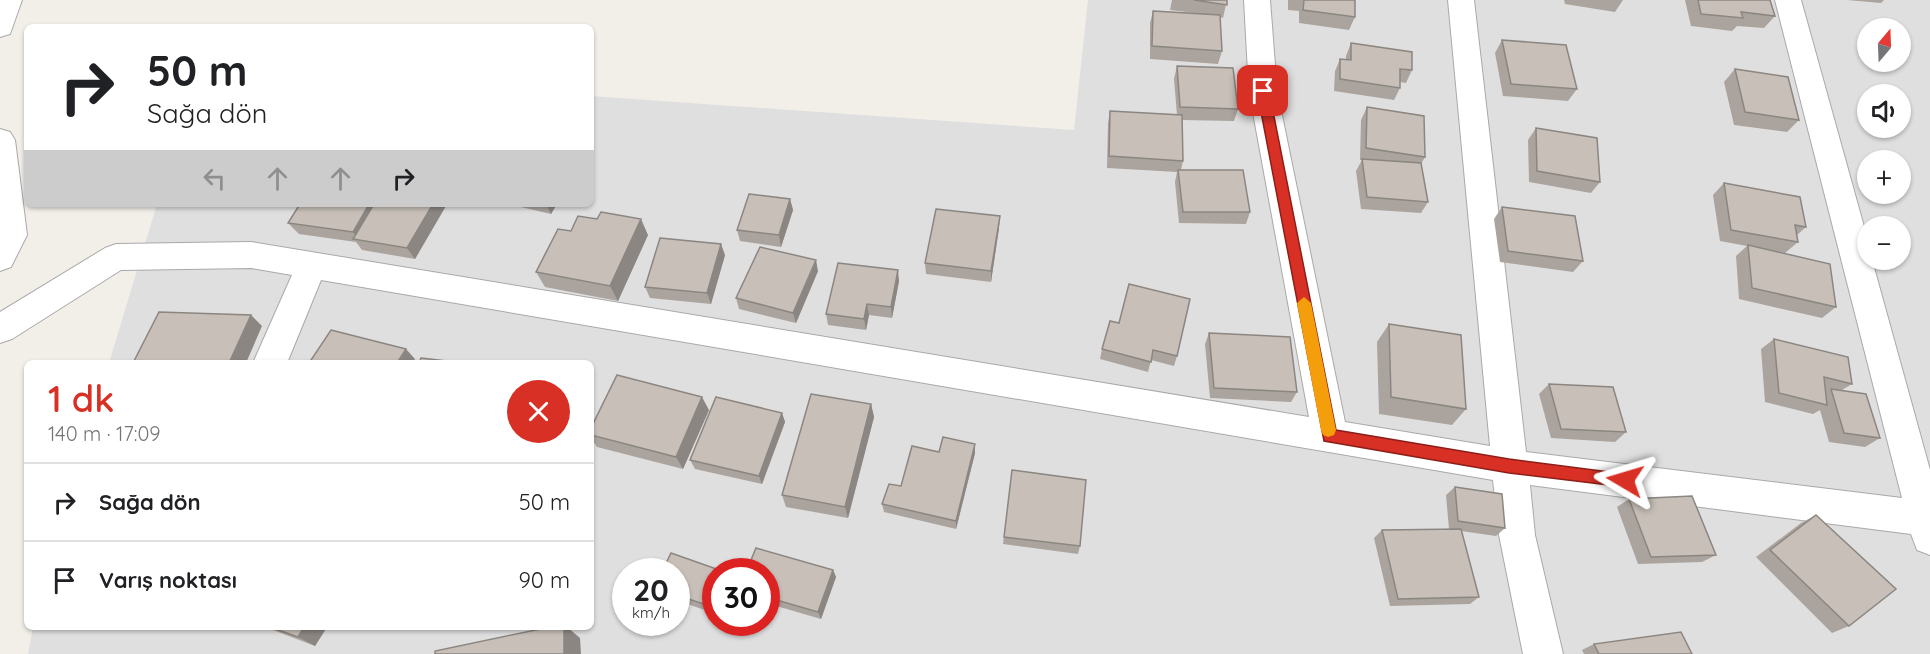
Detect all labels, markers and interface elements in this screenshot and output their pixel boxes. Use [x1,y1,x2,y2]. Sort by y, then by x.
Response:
north arrow [1857,18,1911,72]
map controls [1857,18,1911,270]
text: 50 m [147,44,247,97]
icon: right [48,48,126,126]
pin [1237,65,1288,116]
icon: arrive [1246,74,1279,107]
button: sound [1857,84,1911,138]
text: Sağa dön [147,96,267,130]
button: + [1857,150,1911,204]
icon: left [198,162,231,195]
icon: ahead [261,162,294,195]
icon: ahead [324,162,357,195]
icon: right [387,162,420,195]
button: − [1857,216,1911,270]
text: 1 dk [48,376,114,421]
button: close [507,380,570,443]
text: 140 m · 17:09 [48,421,161,446]
position arrow [1593,448,1657,512]
icon: right [48,486,81,519]
text: Sağa dön [99,488,201,516]
text: 50 m [519,488,570,516]
speed limit sign: 30 [702,558,780,636]
icon: arrive [48,564,81,597]
text: Varış noktası [99,566,237,594]
text: 90 m [519,566,570,594]
text: 20 [633,571,669,609]
text: km/h [632,603,670,622]

